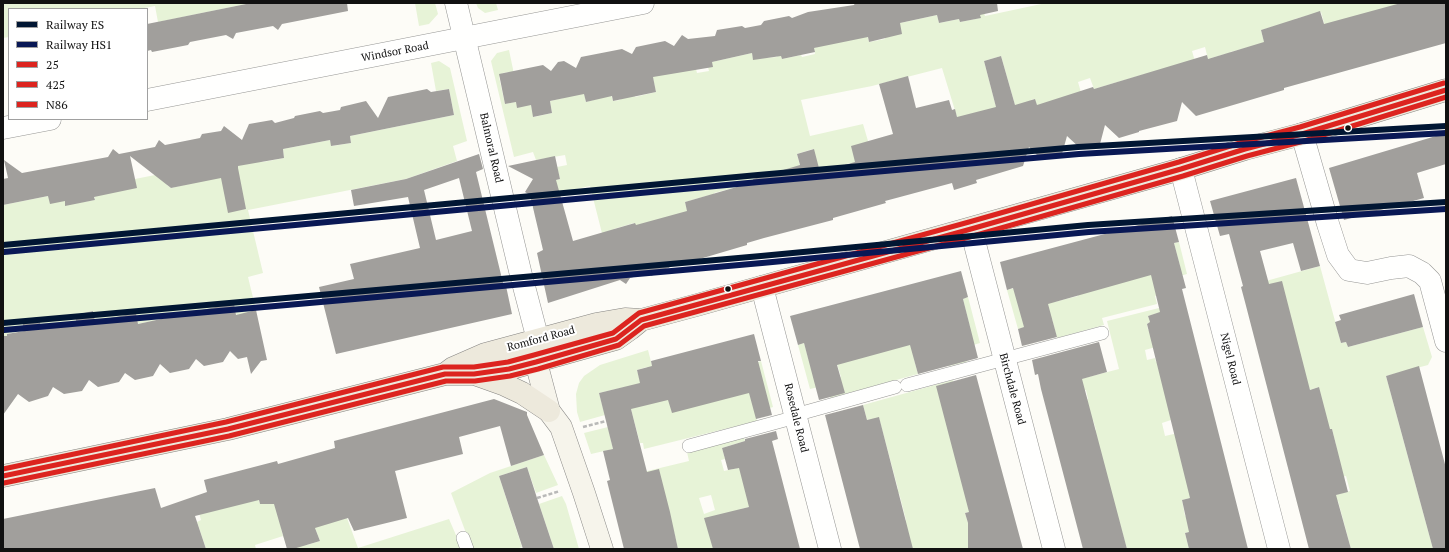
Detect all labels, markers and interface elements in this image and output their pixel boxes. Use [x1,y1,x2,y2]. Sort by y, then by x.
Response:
legend [8,8,148,120]
text: Railway ES [46,17,104,32]
text: Railway HS1 [46,37,112,52]
street label: Windsor Road [360,39,430,65]
text: 25 [46,57,59,72]
text: 425 [46,77,65,92]
text: N86 [46,97,68,112]
street label: Balmoral Road [477,112,505,184]
unlabelled marker [1343,123,1353,133]
unlabelled marker [723,284,733,294]
street label: Romford Road [506,324,576,354]
street label: Nigel Road [1217,332,1243,386]
street label: Birchdale Road [996,352,1028,426]
street label: Rosedale Road [781,382,811,454]

